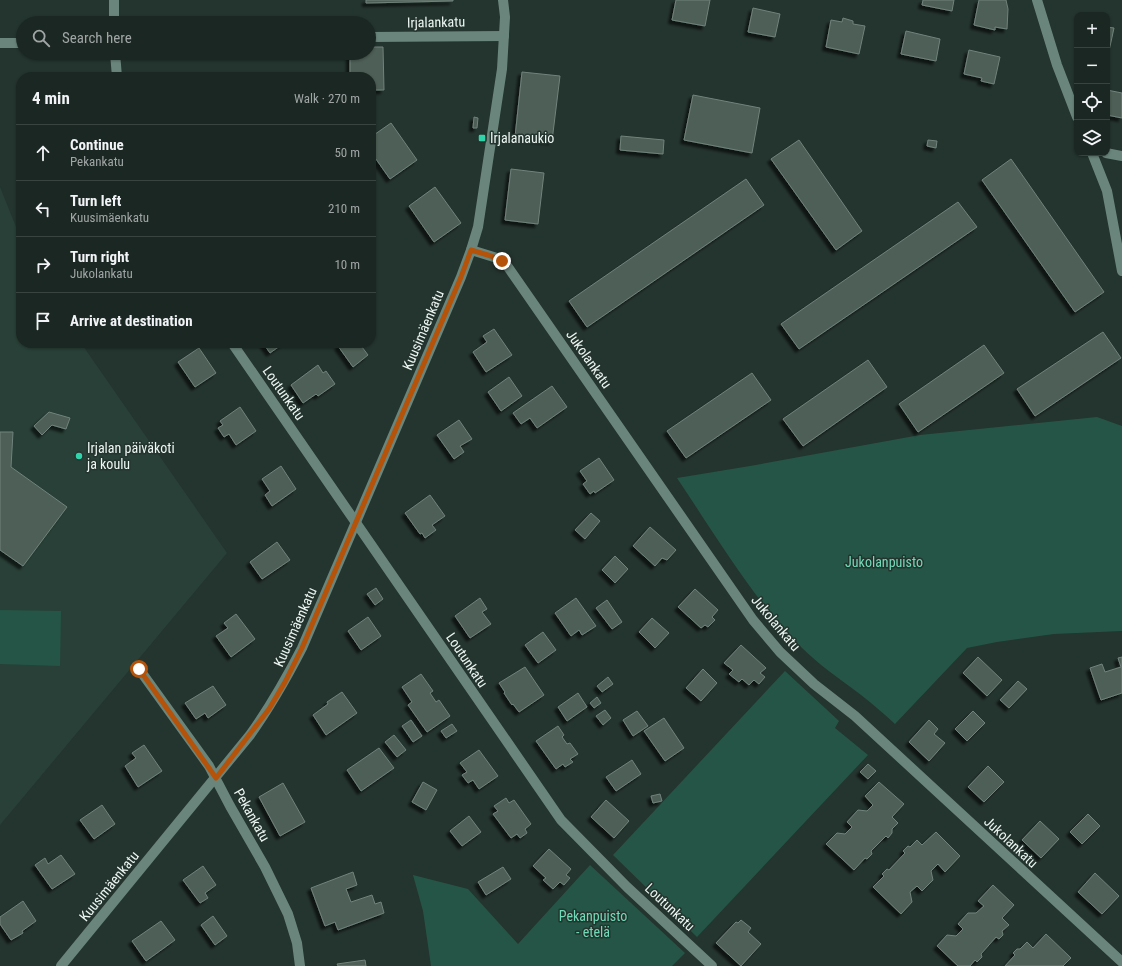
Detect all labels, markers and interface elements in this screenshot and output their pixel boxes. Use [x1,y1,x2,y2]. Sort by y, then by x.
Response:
map controls [1074,12,1110,156]
button: + [1074,12,1110,48]
street label: Irjalankatu [407,13,465,31]
search box [16,16,376,60]
icon: search [30,27,52,49]
text: Search here [62,29,132,47]
button: − [1074,48,1110,84]
button: locate [1074,84,1110,120]
text: 4 min [32,88,70,108]
text: Walk · 270 m [294,91,360,106]
button: layers [1074,120,1110,156]
place label: Irjalanaukio [490,130,554,146]
marker: Irjalanaukio [477,133,487,143]
text: Continue [70,136,124,154]
icon: ahead [32,142,54,164]
text: 50 m [334,145,360,160]
text: Pekankatu [70,154,124,169]
text: Turn left [70,192,121,210]
icon: left [32,198,54,220]
text: 210 m [328,201,360,216]
text: Kuusimäenkatu [70,210,149,225]
text: Turn right [70,248,129,266]
route end [493,252,511,270]
icon: right [32,254,54,276]
text: 10 m [334,257,360,272]
text: Jukolankatu [70,266,133,281]
street label: Kuusimäenkatu [399,288,447,372]
icon: arrive [32,310,54,332]
text: Arrive at destination [70,312,193,330]
street label: Jukolankatu [563,327,615,391]
street label: Loutunkatu [260,363,308,423]
place label: Irjalan päiväkoti ja koulu [86,440,175,472]
marker: Irjalan päiväkoti ja koulu [74,451,84,461]
park label: Jukolanpuisto [845,554,923,570]
street label: Kuusimäenkatu [270,585,320,669]
street label: Jukolankatu [748,592,804,654]
street label: Loutunkatu [443,630,491,690]
route start [130,660,148,678]
street label: Pekankatu [231,786,273,844]
street label: Jukolankatu [981,813,1041,871]
street label: Kuusimäenkatu [76,848,142,924]
street label: Loutunkatu [642,880,698,934]
park label: Pekanpuisto - etelä [559,908,627,940]

